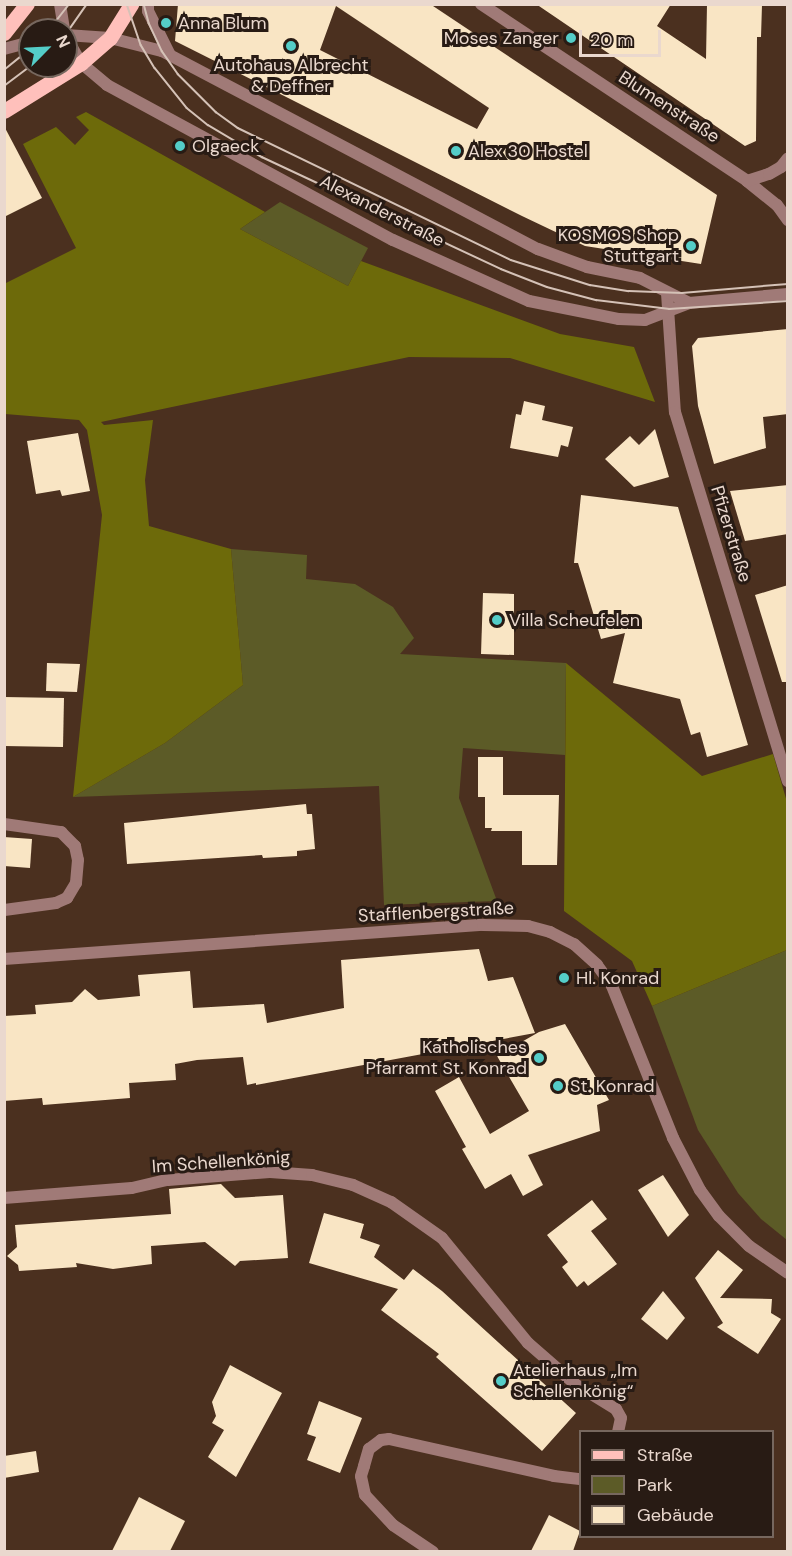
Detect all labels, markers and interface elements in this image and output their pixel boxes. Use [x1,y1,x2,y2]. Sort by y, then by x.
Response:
place label: Anna Blum [178,12,266,34]
marker: Anna Blum [159,16,173,30]
north arrow [18,18,78,78]
scale bar [582,18,664,56]
place label: Moses Zanger [444,27,559,49]
text: 20 m [590,28,633,52]
marker: Moses Zanger [564,31,578,45]
text: N [51,32,75,51]
marker: Autohaus Albrecht & Deffner [284,39,298,53]
place label: Autohaus Albrecht & Deffner [213,55,369,98]
street label: Blumenstraße [615,66,723,148]
place label: Olgaeck [192,135,259,157]
marker: Olgaeck [173,139,187,153]
place label: Alex 30 Hostel [468,140,588,162]
marker: Alex 30 Hostel [449,144,463,158]
street label: Alexanderstraße [316,170,448,252]
place label: KOSMOS Shop Stuttgart [558,225,679,268]
marker: KOSMOS Shop Stuttgart [684,239,698,253]
street label: Pfizerstraße [706,483,756,585]
place label: Villa Scheufelen [509,609,640,631]
marker: Villa Scheufelen [490,613,504,627]
street label: Stafflenbergstraße [357,897,515,927]
place label: Hl. Konrad [576,967,659,989]
marker: Hl. Konrad [557,971,571,985]
place label: Katholisches Pfarramt St. Konrad [366,1037,527,1080]
marker: Katholisches Pfarramt St. Konrad [532,1051,546,1065]
place label: St. Konrad [570,1075,655,1097]
marker: St. Konrad [551,1079,565,1093]
street label: Im Schellenkönig [151,1146,291,1178]
place label: Atelierhaus „Im Schellenkönig“ [513,1360,637,1402]
marker: Atelierhaus „Im Schellenkönig“ [494,1374,508,1388]
legend [579,1430,774,1538]
text: Straße [637,1443,693,1467]
text: Park [637,1473,673,1497]
text: Gebäude [637,1503,714,1527]

